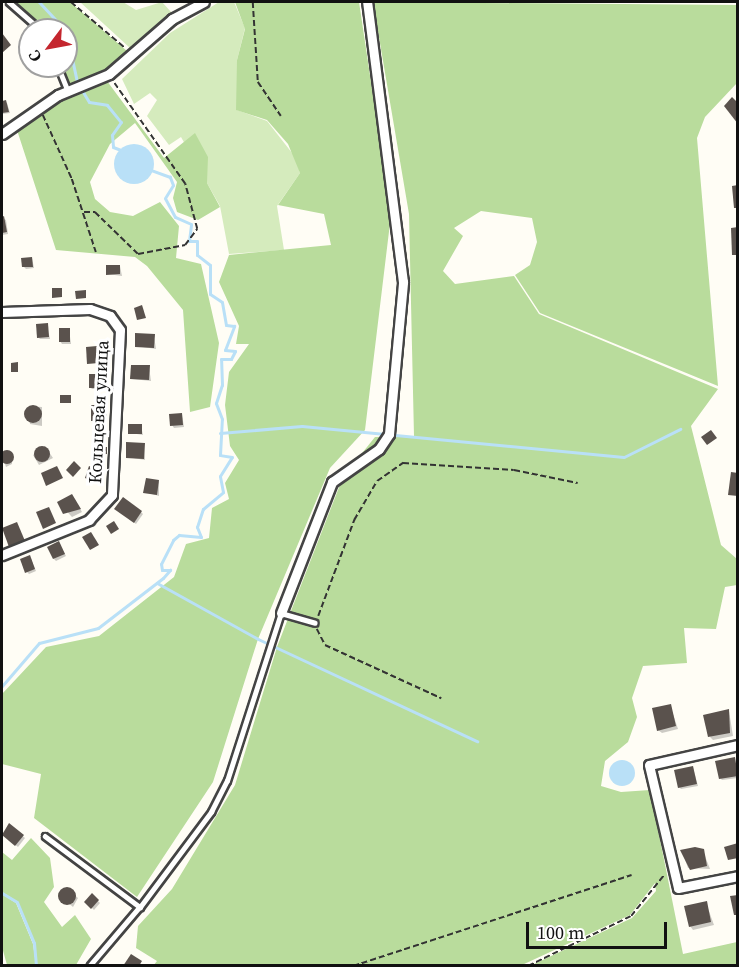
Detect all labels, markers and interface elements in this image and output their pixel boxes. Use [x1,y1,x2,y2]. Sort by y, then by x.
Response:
north arrow [18,18,78,78]
text: С [22,46,46,67]
street label: Кольцевая улица [84,340,114,484]
scale bar [529,910,670,948]
text: 100 m [537,920,584,945]

